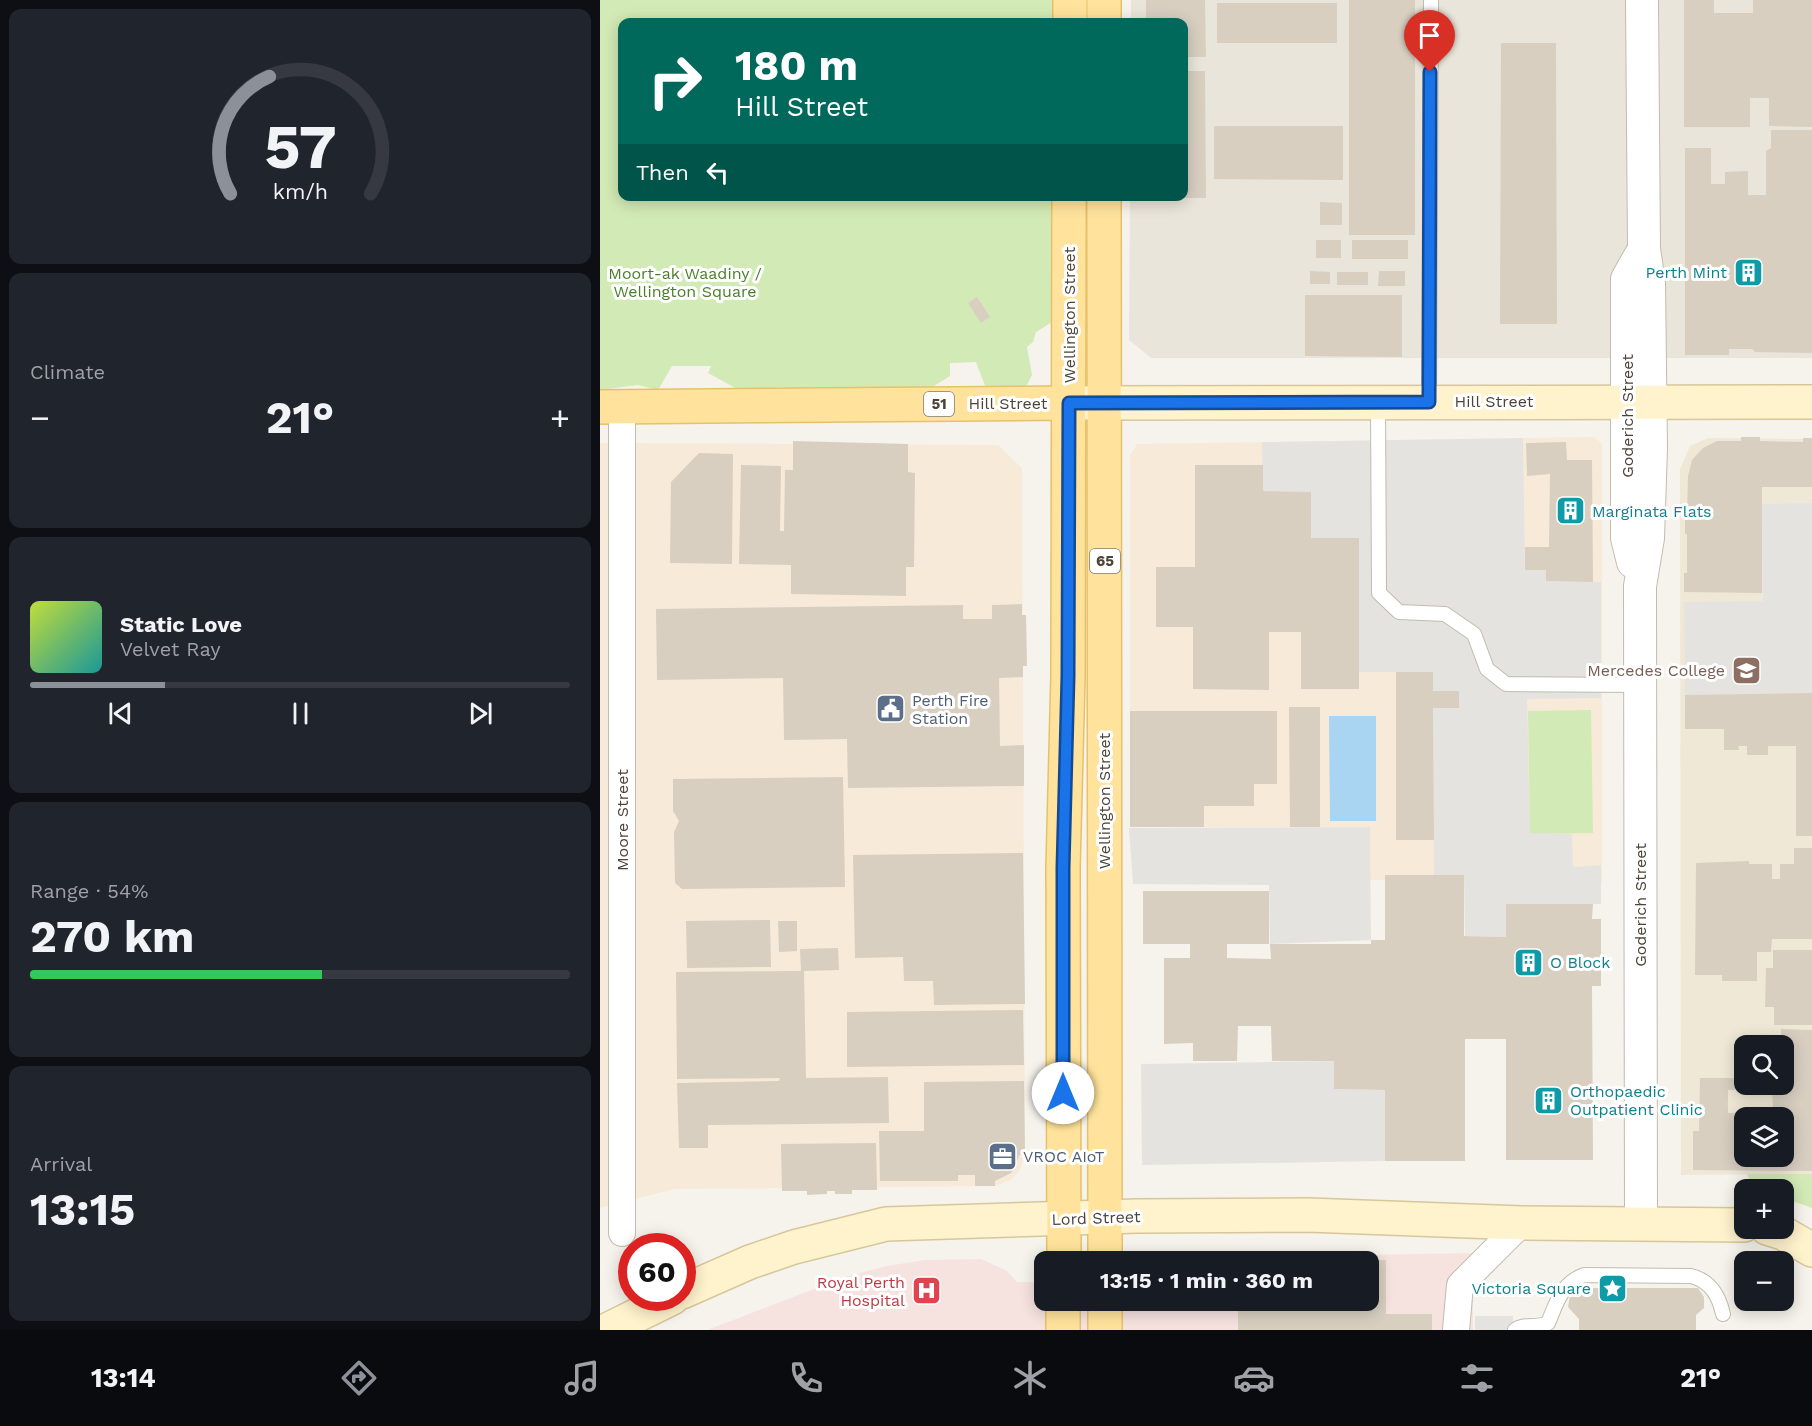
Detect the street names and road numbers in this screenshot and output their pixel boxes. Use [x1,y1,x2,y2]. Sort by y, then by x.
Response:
street label: Wellington Street [1060,247,1079,383]
street label: Goderich Street [1618,354,1637,478]
road number: 51 [924,392,954,416]
street label: Hill Street [1455,392,1534,411]
street label: Hill Street [969,394,1048,413]
road number: 65 [1090,549,1120,573]
street label: Wellington Street [1095,733,1114,869]
street label: Moore Street [613,769,632,871]
street label: Goderich Street [1631,843,1650,967]
street label: Lord Street [1051,1207,1141,1229]

